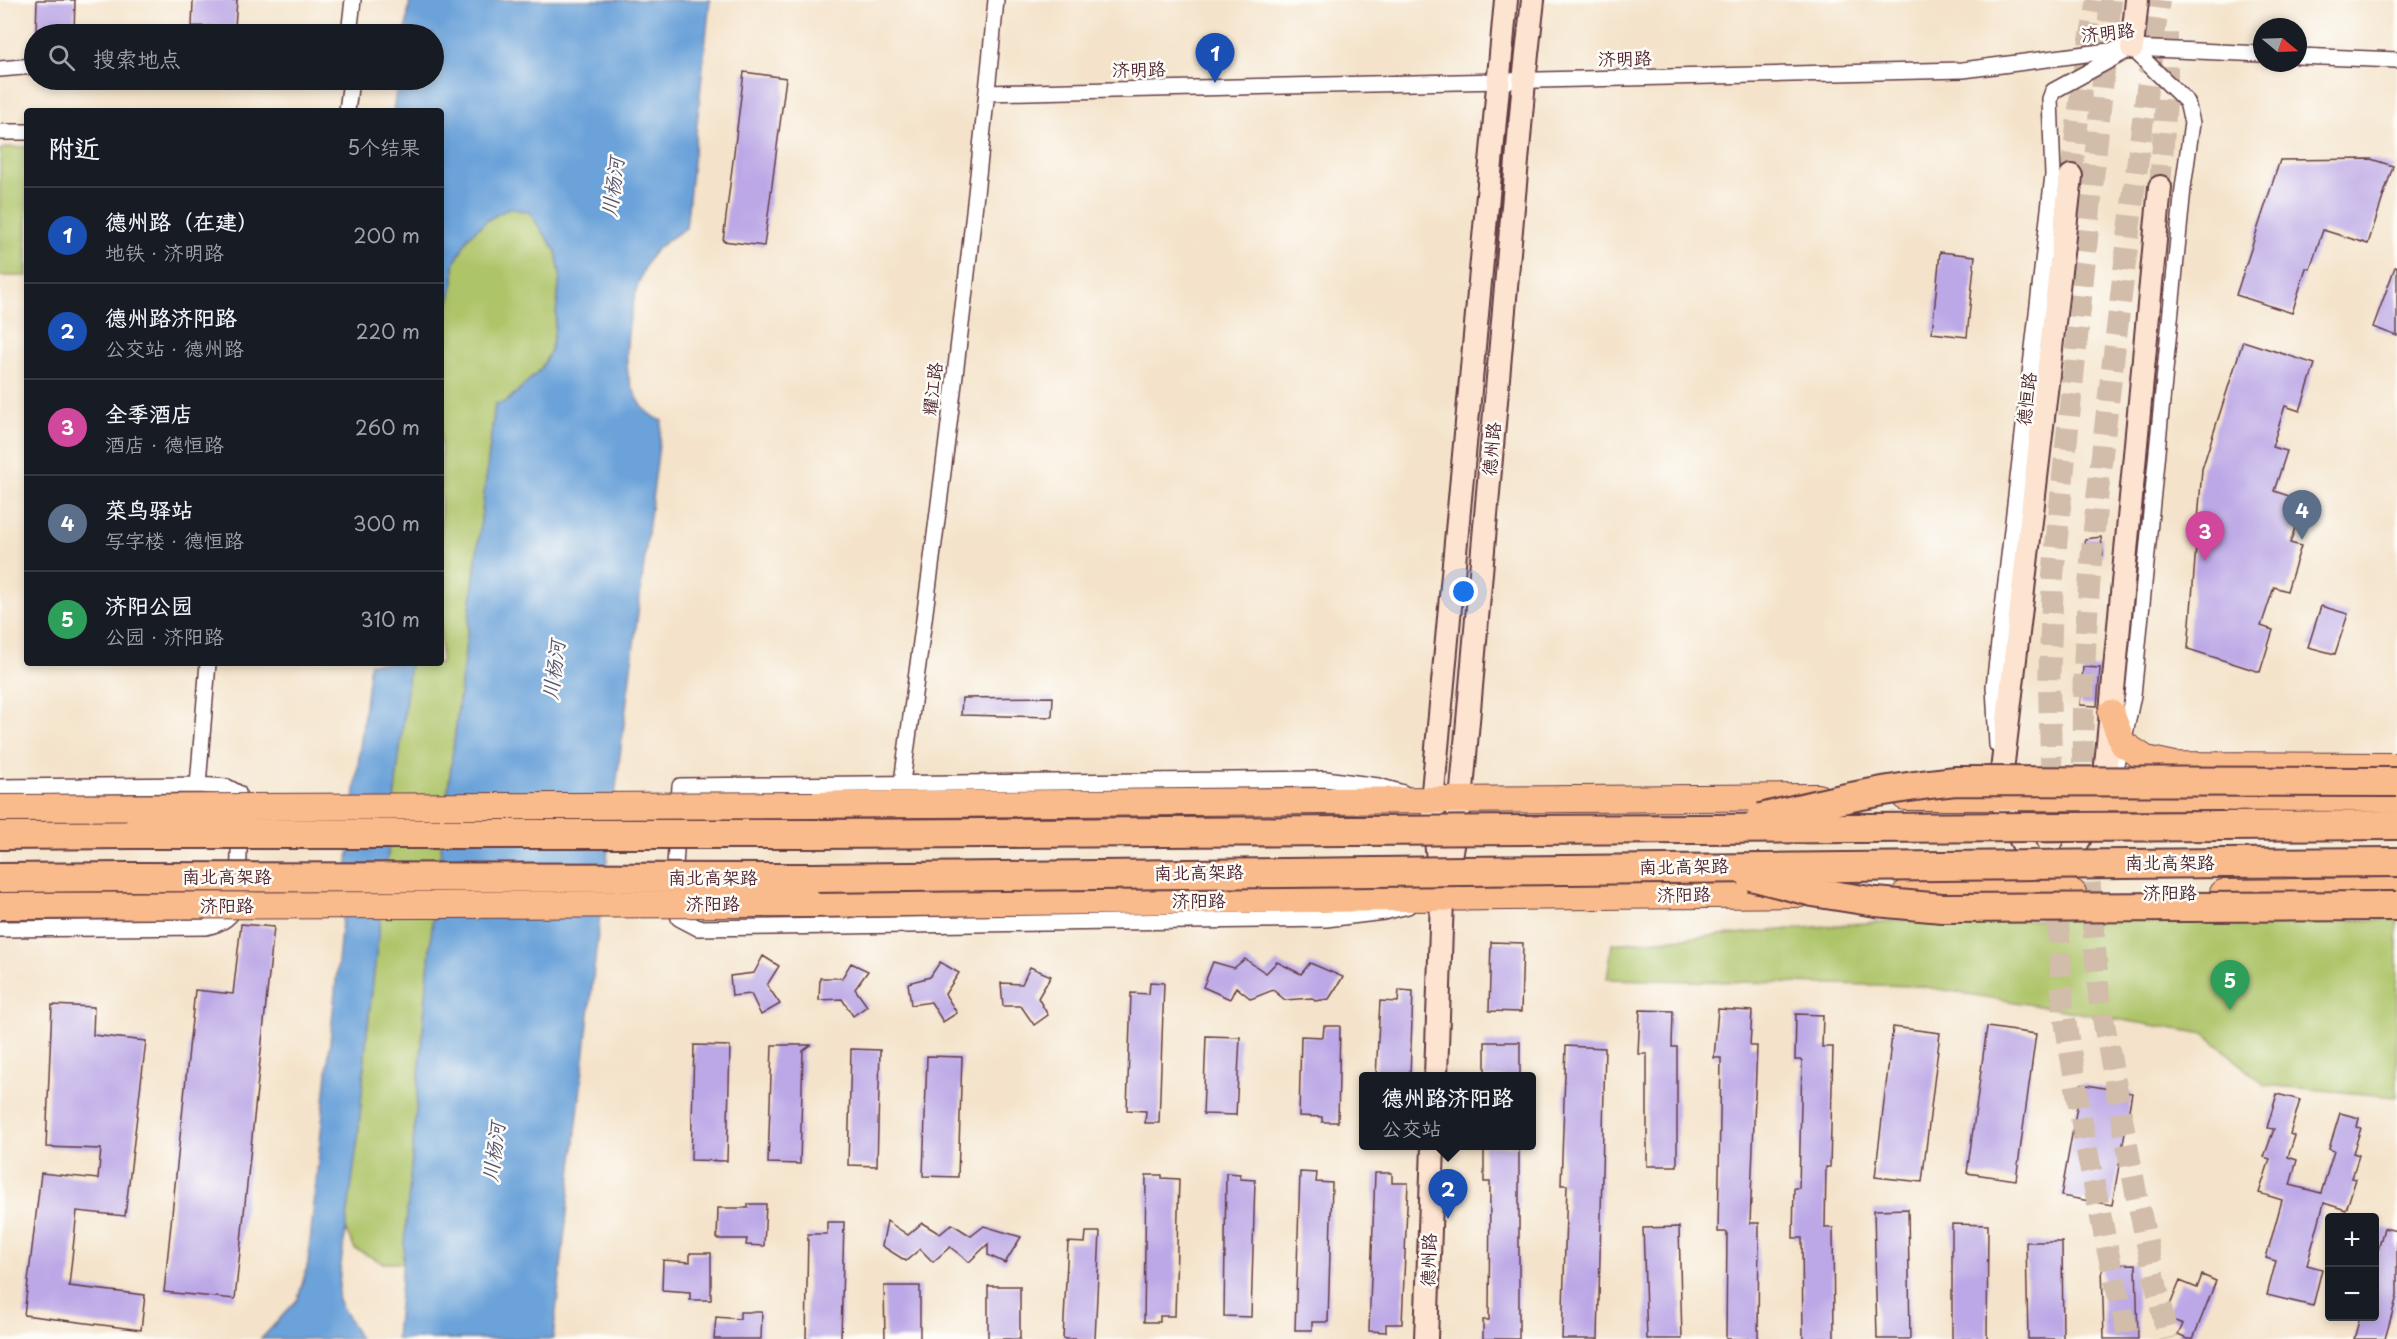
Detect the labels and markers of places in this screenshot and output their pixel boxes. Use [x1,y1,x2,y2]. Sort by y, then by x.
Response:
pin: 1 [1196,34,1234,83]
pin: 4 [2282,490,2322,540]
pin: 3 [2186,512,2224,561]
pin: 5 [2210,960,2250,1010]
pin: 2 [1428,1170,1468,1219]

